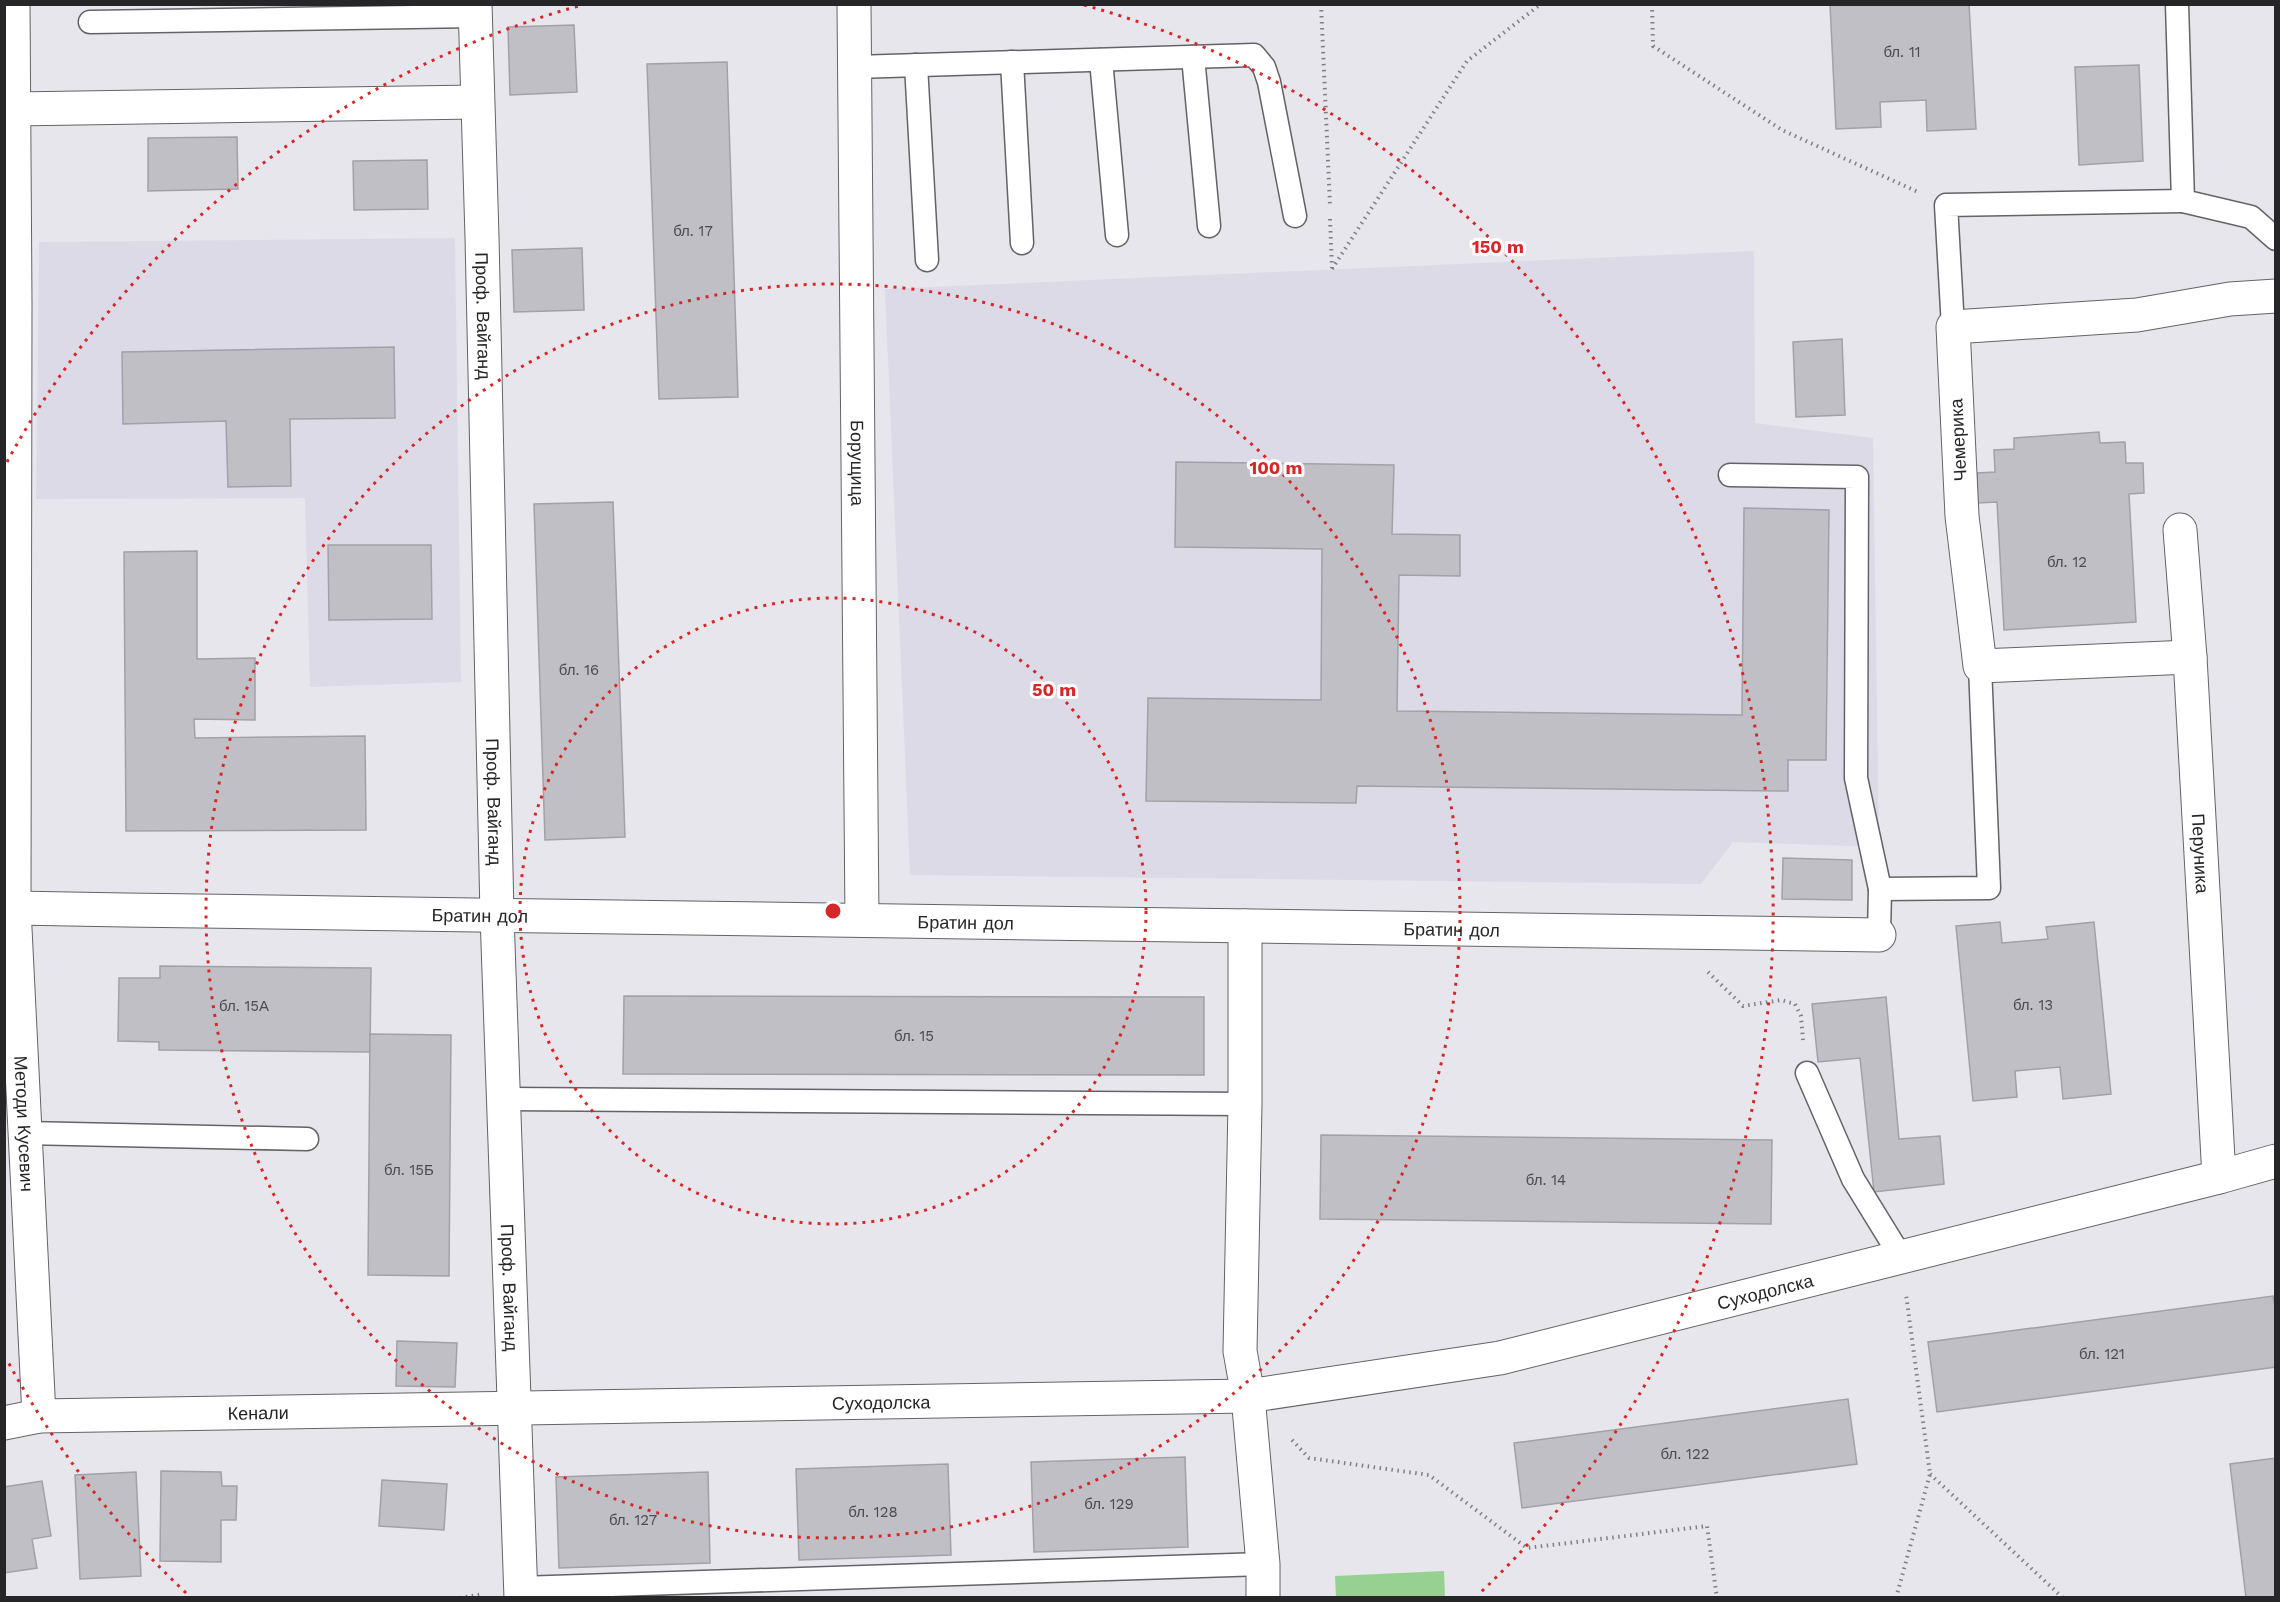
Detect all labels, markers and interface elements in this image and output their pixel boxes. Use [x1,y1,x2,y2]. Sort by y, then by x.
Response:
house number: бл. 11 [1883,43,1921,61]
house number: бл. 17 [673,222,713,240]
text: 150 m [1472,236,1524,257]
street label: Проф. Вайганд [472,252,496,380]
street label: Чемерика [1945,397,1971,482]
street label: Борущица [847,420,869,507]
text: 100 m [1249,457,1303,478]
house number: бл. 12 [2047,553,2087,571]
house number: бл. 16 [559,661,599,679]
text: 50 m [1032,679,1076,700]
street label: Проф. Вайганд [483,738,506,866]
street label: Перуника [2188,813,2214,895]
centre of rings [823,901,843,921]
street label: Братин дол [431,904,528,926]
street label: Братин дол [917,911,1014,933]
street label: Братин дол [1403,918,1500,940]
house number: бл. 13 [2013,996,2053,1014]
house number: бл. 15А [219,997,269,1015]
house number: бл. 15 [894,1027,934,1045]
street label: Методи Кусевич [11,1055,38,1192]
house number: бл. 15Б [384,1161,434,1179]
house number: бл. 14 [1526,1171,1566,1189]
street label: Проф. Вайганд [497,1223,523,1352]
street label: Суходолска [1715,1269,1816,1313]
house number: бл. 121 [2079,1345,2125,1363]
street label: Суходолска [832,1391,932,1413]
street label: Кенали [228,1401,289,1423]
house number: бл. 122 [1661,1445,1709,1463]
house number: бл. 129 [1084,1495,1134,1513]
house number: бл. 128 [848,1503,898,1521]
house number: бл. 127 [609,1511,657,1529]

